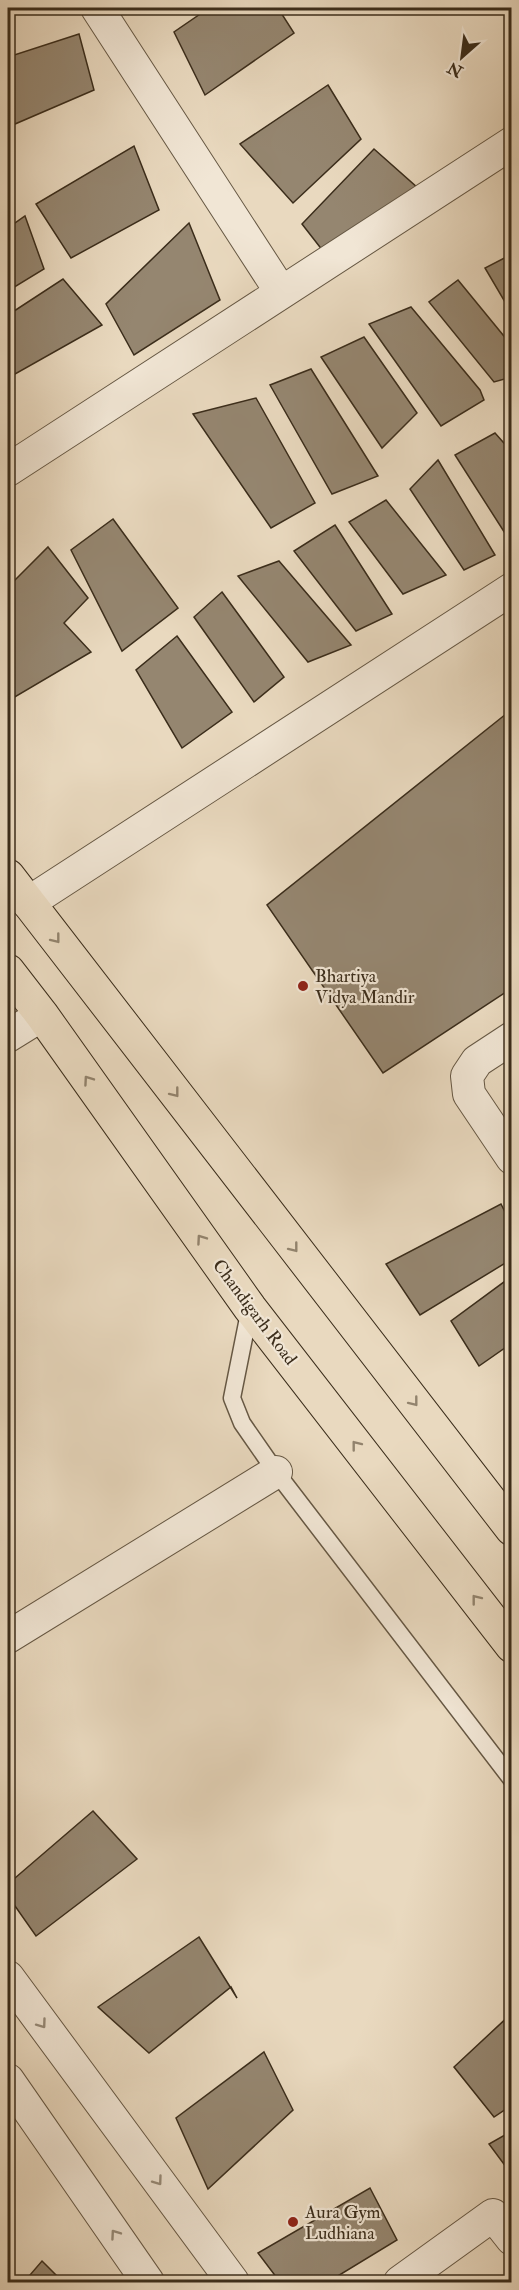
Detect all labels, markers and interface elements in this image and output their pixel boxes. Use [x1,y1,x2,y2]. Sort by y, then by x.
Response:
north arrow [432,27,492,87]
text: N [444,57,467,82]
one-way arrow [49,932,60,943]
place label: Bhartiya Vidya Mandir [315,965,415,1009]
marker: Bhartiya Vidya Mandir [296,979,310,993]
one-way arrow [84,1076,95,1087]
one-way arrow [168,1087,179,1098]
one-way arrow [197,1235,208,1246]
one-way arrow [287,1241,298,1252]
street label: Chandigarh Road [207,1255,302,1370]
one-way arrow [406,1395,417,1406]
one-way arrow [353,1441,364,1452]
one-way arrow [472,1595,483,1606]
one-way arrow [35,2017,46,2028]
one-way arrow [151,2174,162,2185]
place label: Aura Gym Ludhiana [304,2201,381,2245]
marker: Aura Gym Ludhiana [286,2215,300,2229]
one-way arrow [111,2230,122,2241]

